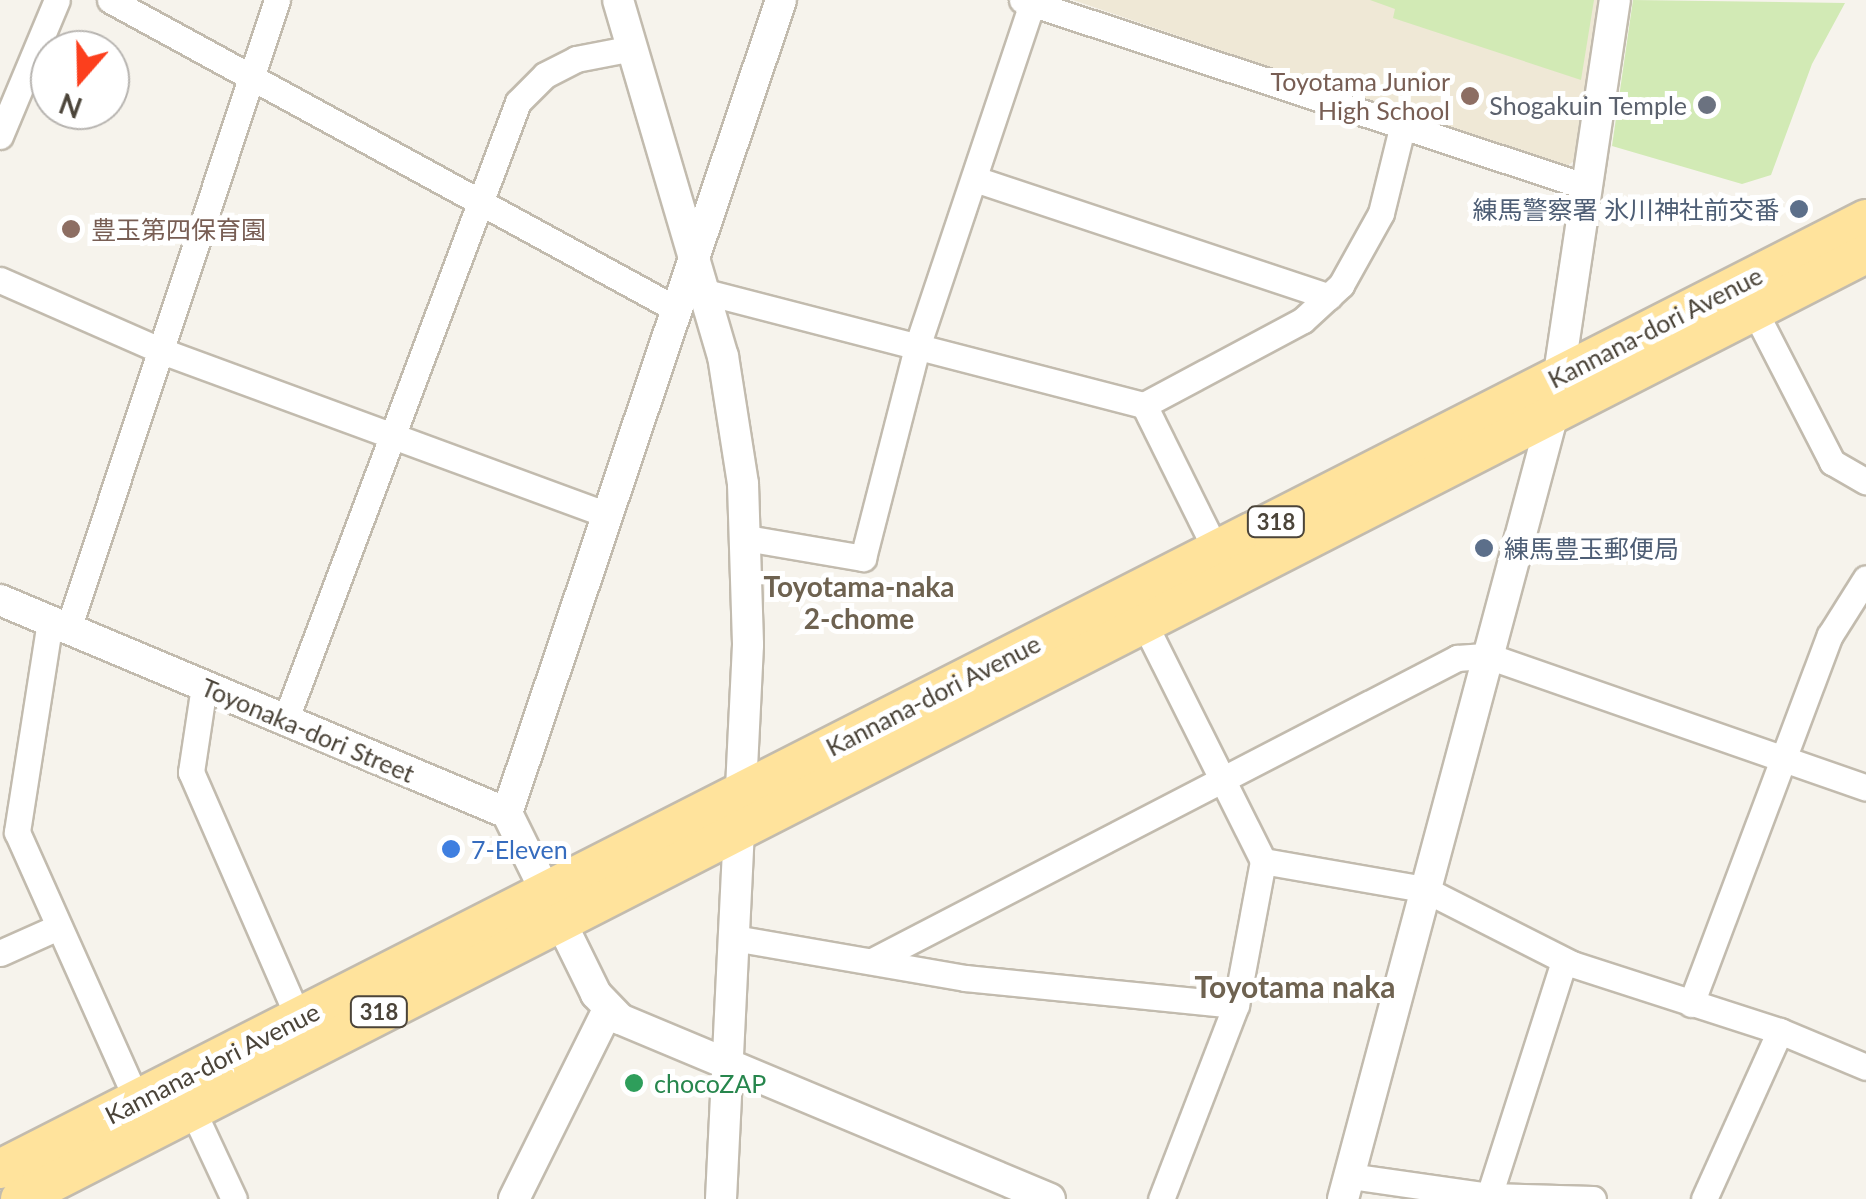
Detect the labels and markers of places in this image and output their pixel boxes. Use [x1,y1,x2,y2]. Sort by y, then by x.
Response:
place label: Toyotama Junior High School [1270,67,1450,126]
marker: Toyotama Junior High School [1459,85,1481,107]
place label: Shogakuin Temple [1489,90,1687,120]
marker: Shogakuin Temple [1696,94,1718,116]
place label: 練馬警察署 氷川神社前交番 [1473,194,1779,224]
marker: 練馬警察署 氷川神社前交番 [1788,198,1810,220]
place label: 豊玉第四保育園 [91,214,266,244]
marker: 豊玉第四保育園 [60,218,82,240]
place label: 練馬豊玉郵便局 [1504,533,1679,563]
marker: 練馬豊玉郵便局 [1473,537,1495,559]
place label: 7-Eleven [471,834,568,864]
marker: 7-Eleven [440,838,462,860]
place label: chocoZAP [654,1068,766,1098]
marker: chocoZAP [623,1072,645,1094]

